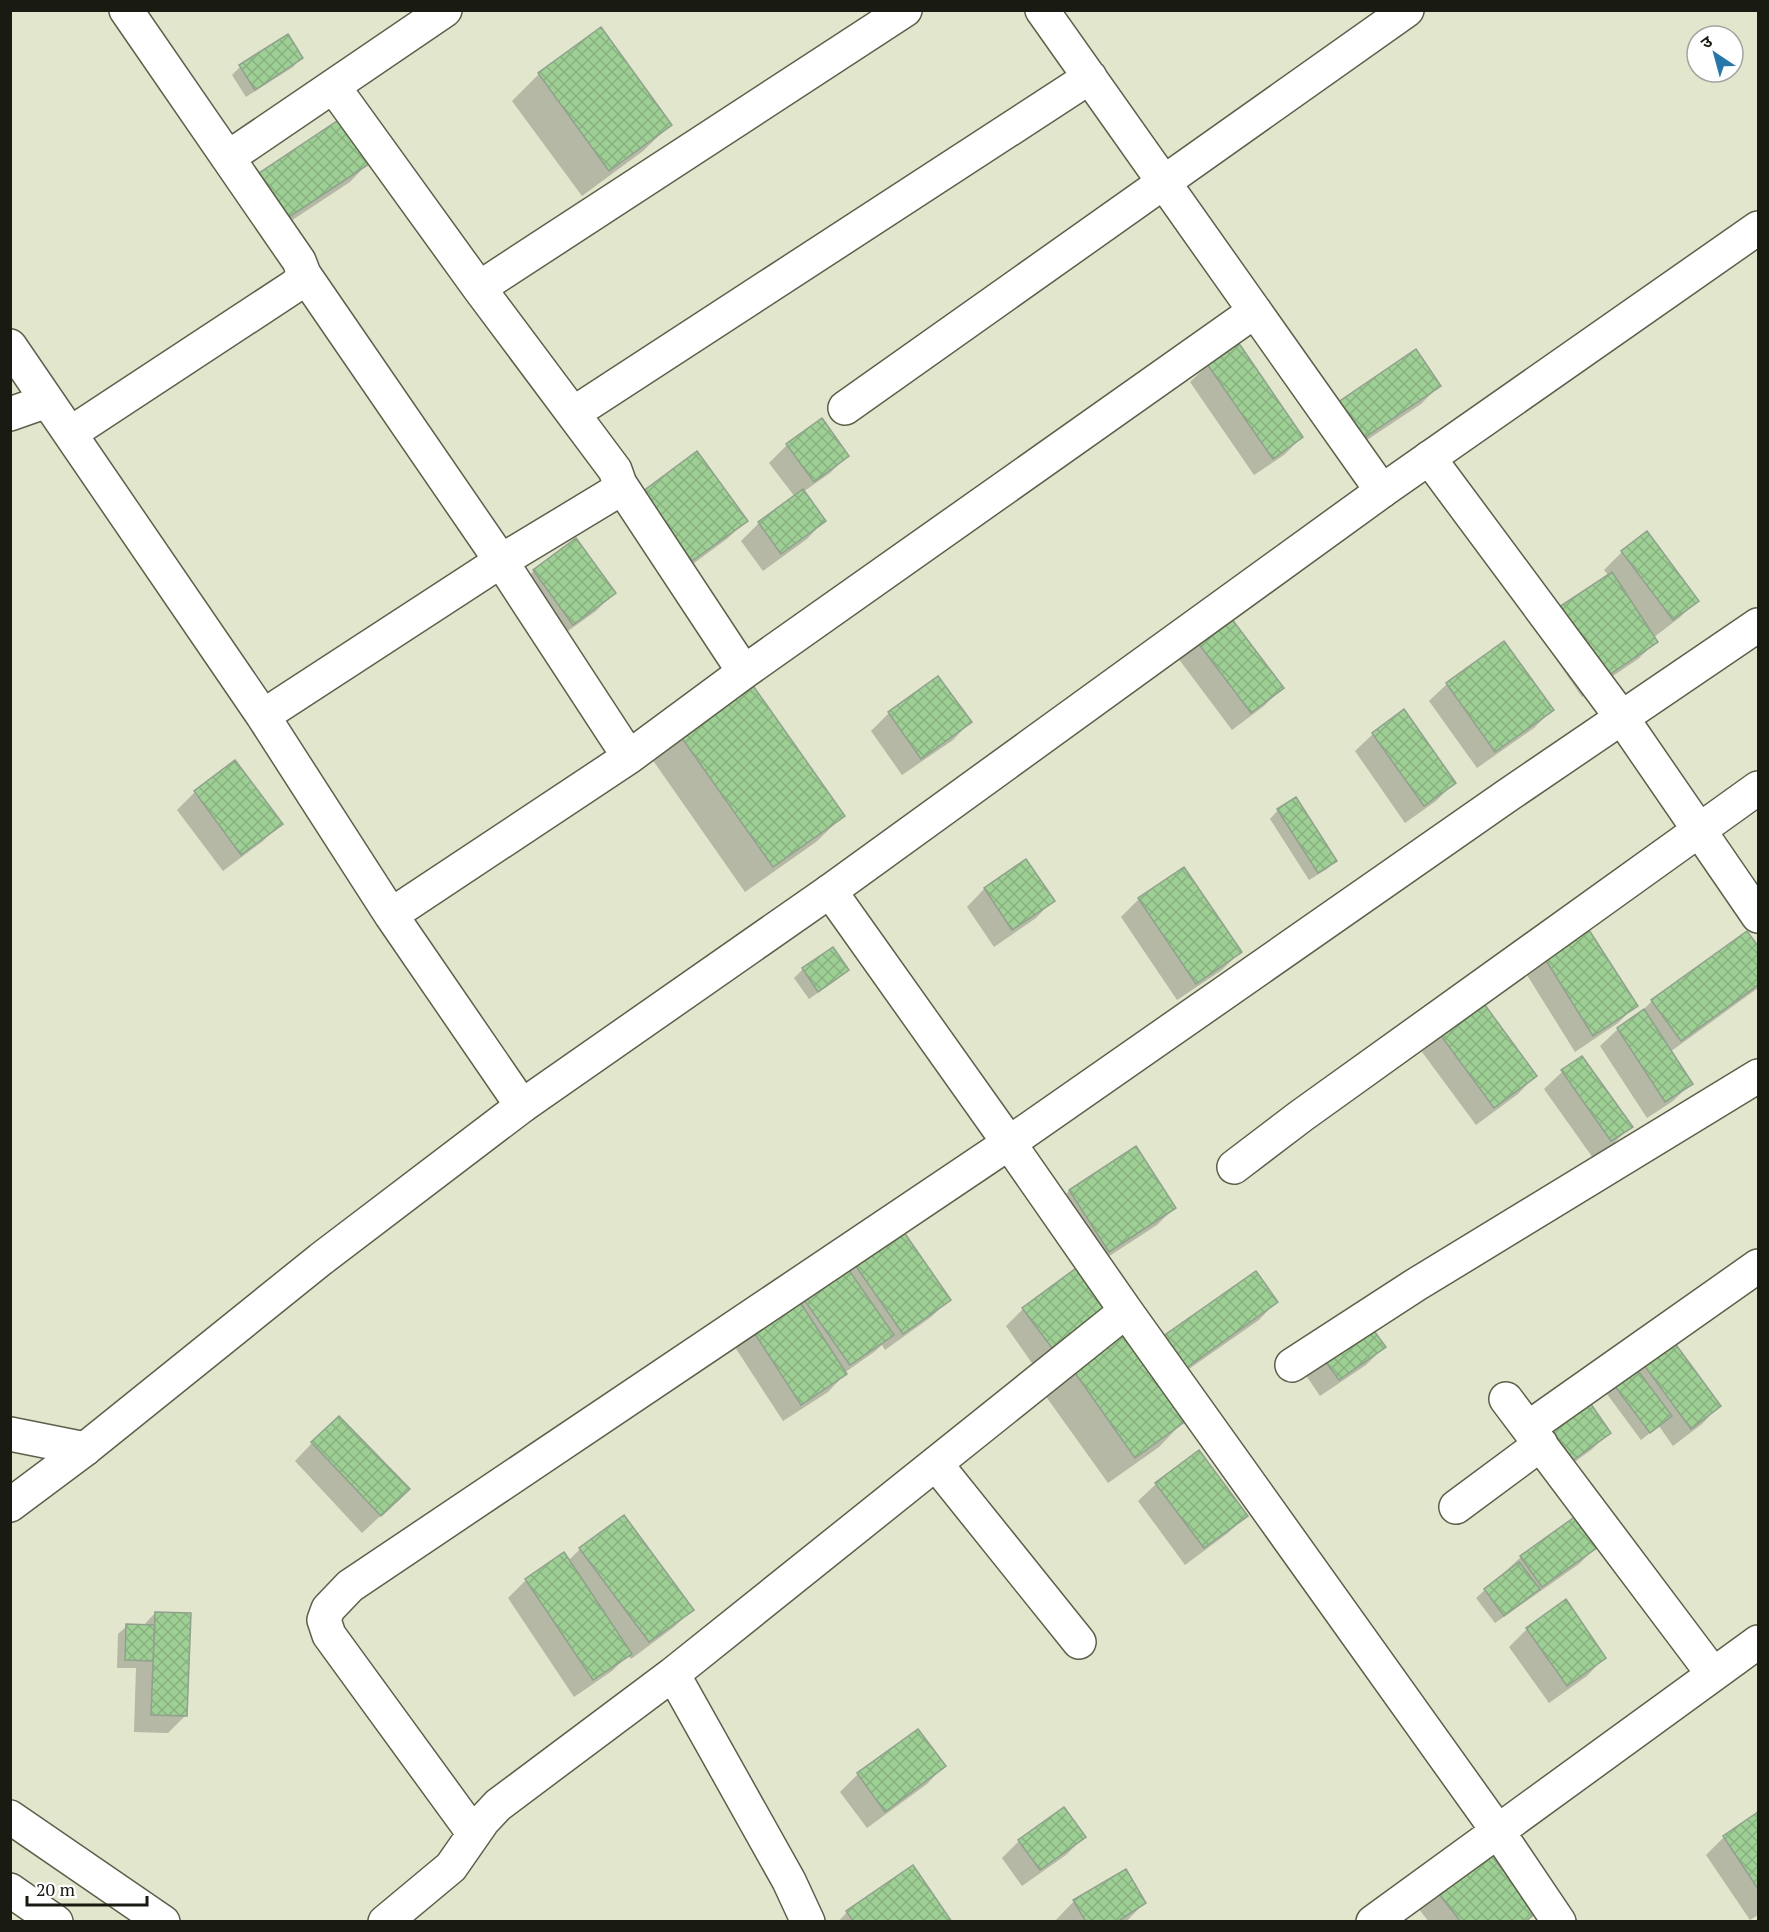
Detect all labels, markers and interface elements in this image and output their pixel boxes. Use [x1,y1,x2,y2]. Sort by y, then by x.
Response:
north arrow [1685,24,1745,84]
text: उ [1696,30,1717,54]
scale bar [27,1869,147,1907]
text: 20 m [36,1877,76,1901]

